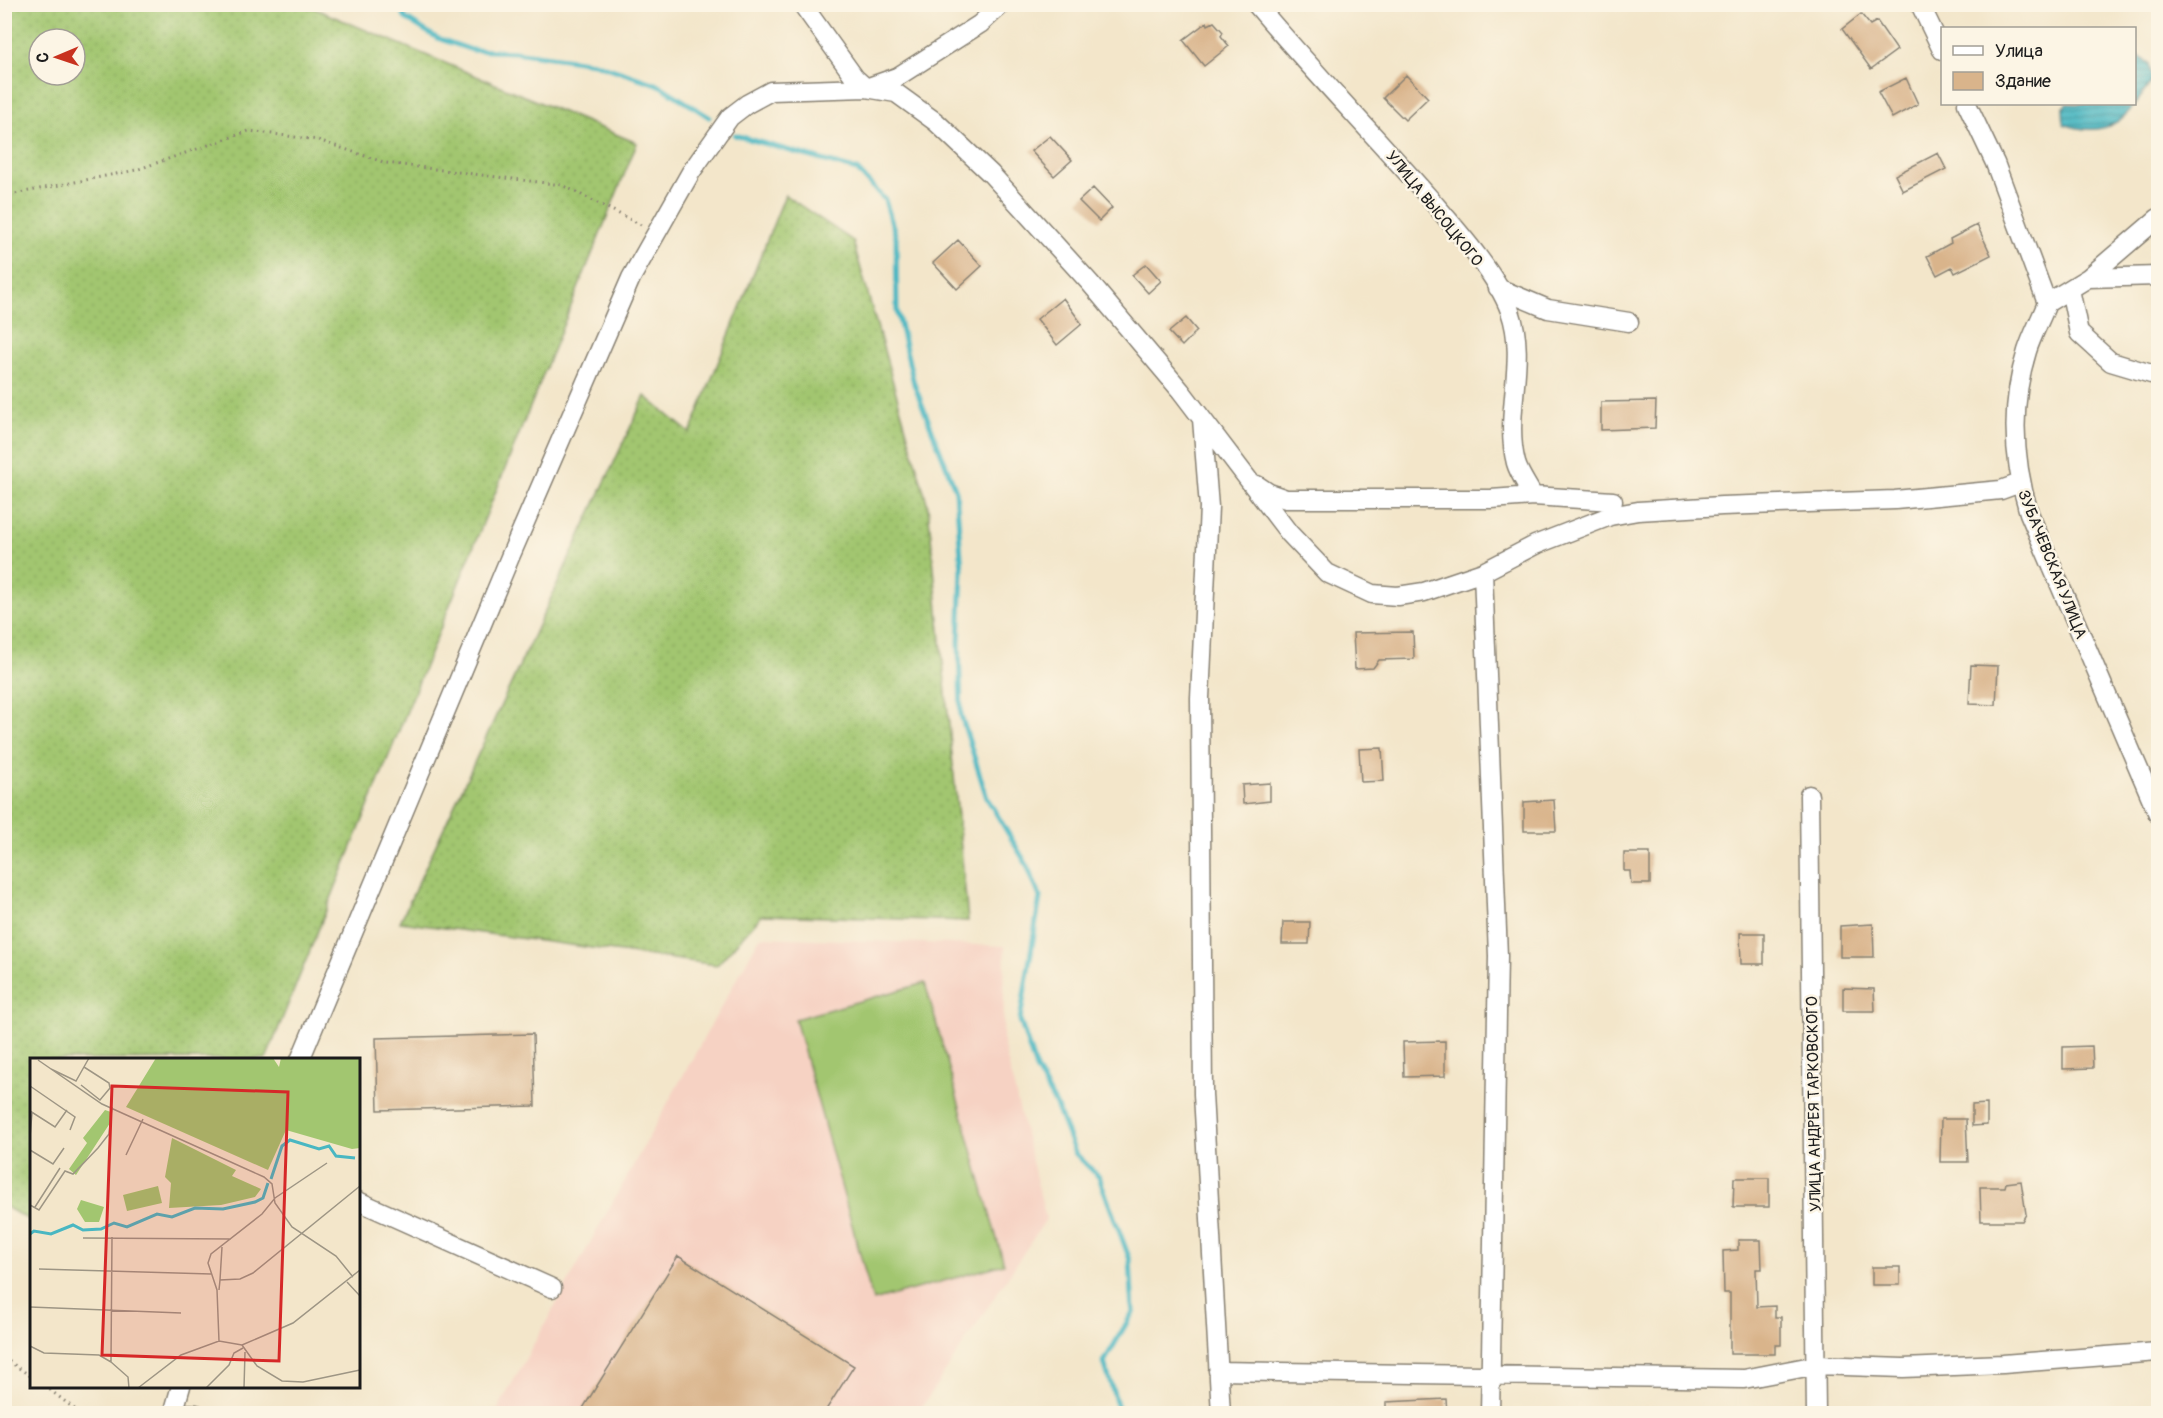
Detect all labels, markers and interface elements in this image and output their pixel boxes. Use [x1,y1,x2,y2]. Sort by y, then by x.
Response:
north arrow [27,27,87,87]
legend [1941,27,2136,105]
text: Улица [1995,40,2043,63]
text: С [33,52,53,63]
text: Здание [1995,70,2051,93]
street label: УЛИЦА ВЫСОЦКОГО [1381,147,1487,271]
street label: ЗУБАЧЕВСКАЯ УЛИЦА [2013,487,2091,642]
street label: УЛИЦА АНДРЕЯ ТАРКОВСКОГО [1802,996,1826,1212]
inset map [30,1058,360,1388]

